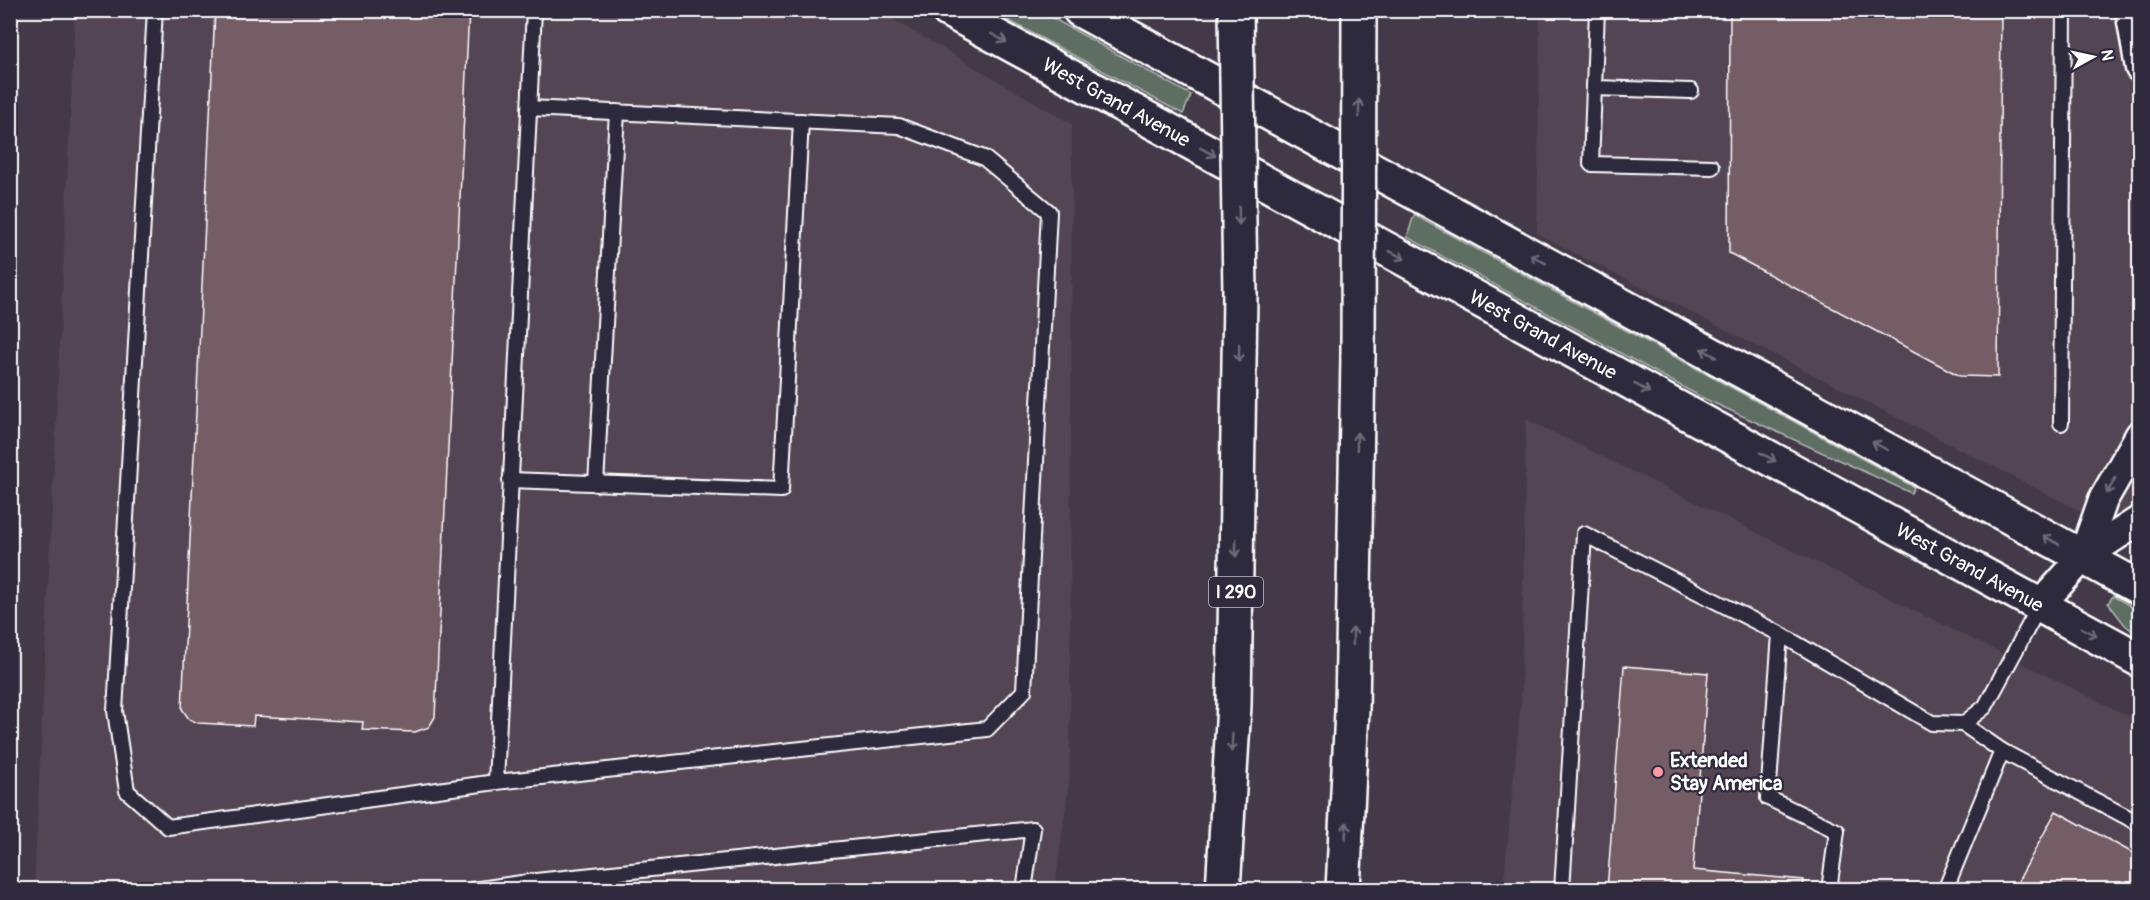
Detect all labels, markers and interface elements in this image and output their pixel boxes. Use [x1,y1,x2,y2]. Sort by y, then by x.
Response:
north arrow [2063,27,2123,87]
one-way arrow [990,33,1008,44]
text: N [2096,48,2118,62]
street label: West Grand Avenue [1038,52,1195,153]
one-way arrow [1353,98,1365,118]
one-way arrow [1198,147,1216,158]
one-way arrow [1233,205,1245,225]
one-way arrow [1388,250,1406,261]
one-way arrow [1530,253,1547,265]
street label: West Grand Avenue [1465,285,1621,385]
one-way arrow [1233,342,1245,362]
one-way arrow [1701,347,1718,359]
one-way arrow [1633,383,1651,394]
one-way arrow [1351,432,1363,452]
one-way arrow [1872,440,1889,452]
one-way arrow [1759,452,1777,463]
one-way arrow [2105,477,2117,494]
street label: West Grand Avenue [1892,517,2048,618]
one-way arrow [2043,534,2061,545]
one-way arrow [1231,537,1242,557]
road number: I 290 [1209,577,1263,607]
one-way arrow [2080,626,2097,638]
one-way arrow [1348,627,1359,647]
one-way arrow [1227,732,1238,752]
place label: Extended Stay America [1670,748,1782,796]
marker: Extended Stay America [1651,765,1665,779]
one-way arrow [1341,822,1352,842]

